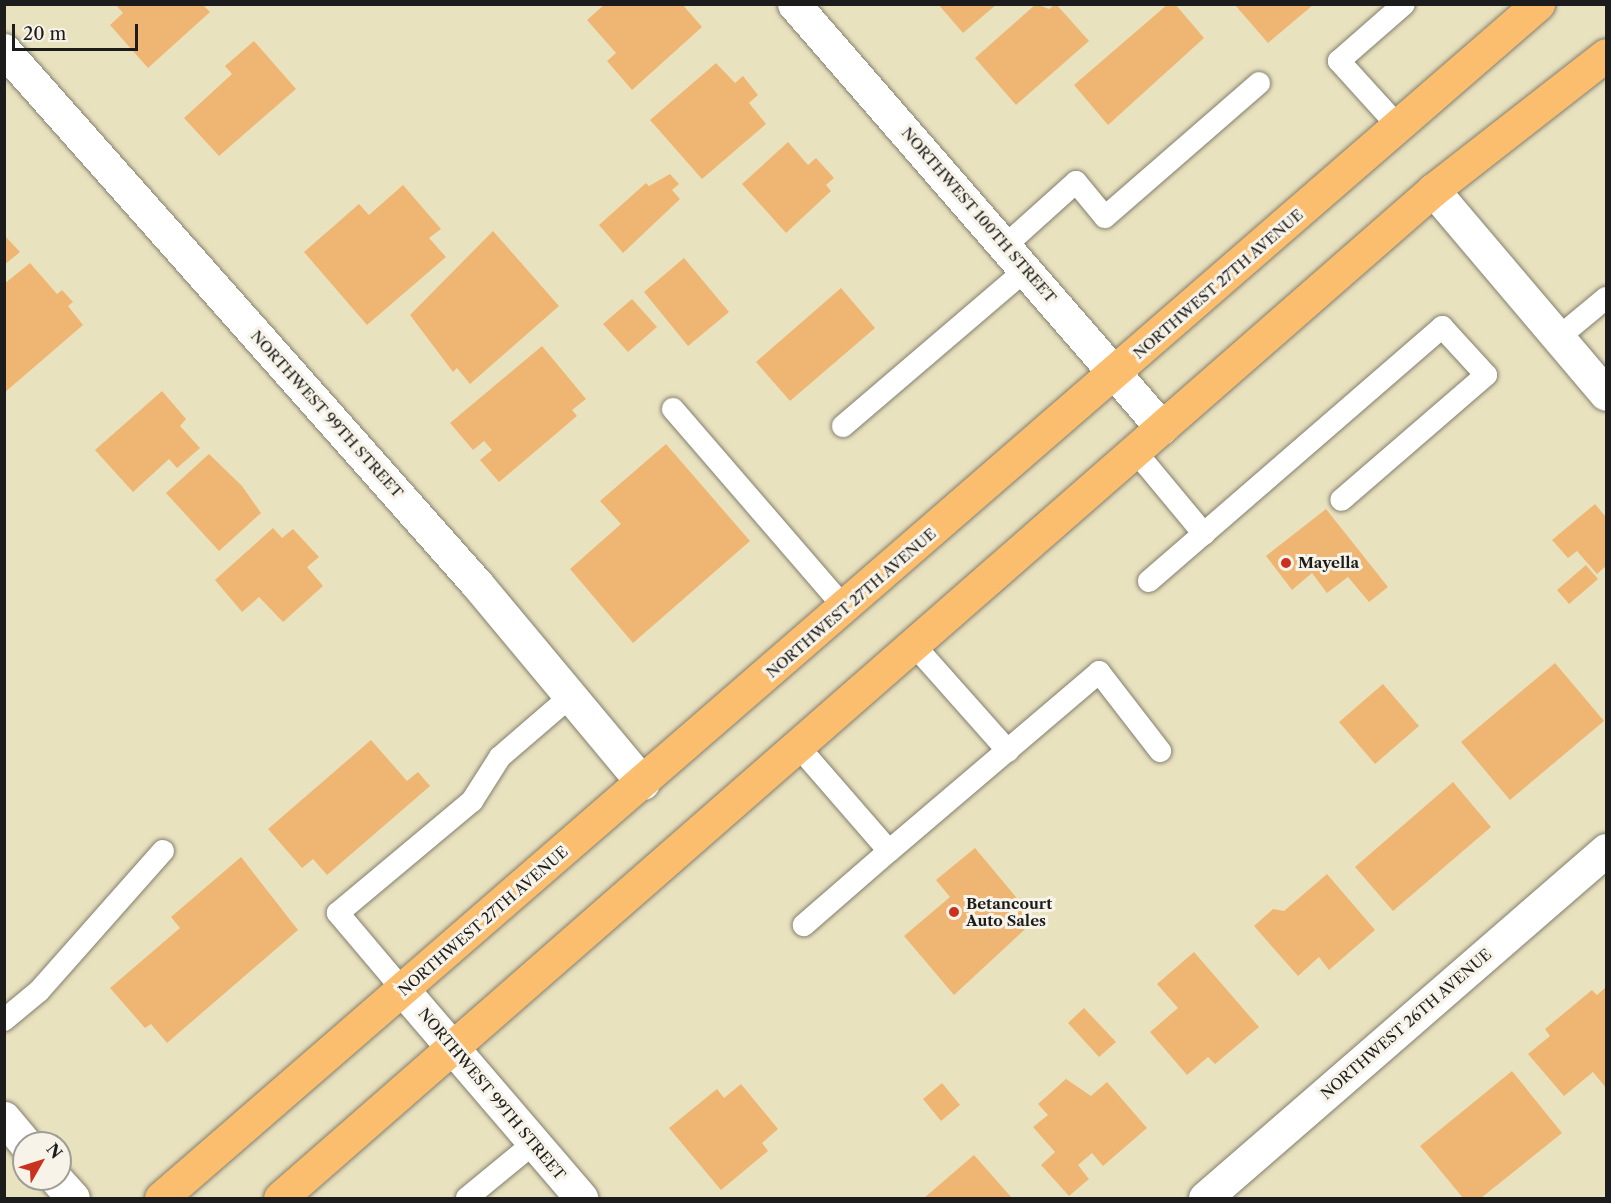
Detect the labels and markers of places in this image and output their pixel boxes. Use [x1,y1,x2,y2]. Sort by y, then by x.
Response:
place label: Mayella [1298,554,1359,572]
marker: Mayella [1279,556,1293,570]
place label: Betancourt Auto Sales [966,894,1052,929]
marker: Betancourt Auto Sales [947,905,961,919]

